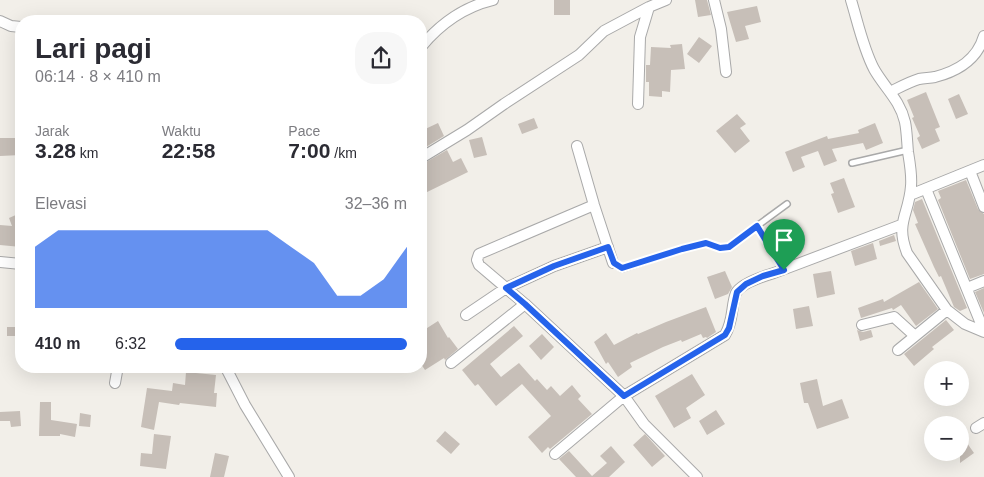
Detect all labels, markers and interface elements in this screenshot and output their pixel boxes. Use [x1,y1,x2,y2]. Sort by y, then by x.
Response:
button: share [355,32,407,84]
text: Lari pagi [35,33,152,64]
text: 06:14 · 8 × 410 m [35,68,161,85]
text: Jarak [35,123,69,139]
text: Waktu [162,123,201,139]
text: Pace [288,123,320,139]
text: 3.28 [35,139,76,162]
text: 22:58 [162,139,215,162]
text: 7:00 [288,139,330,162]
text: km [76,145,98,161]
text: /km [330,145,357,161]
text: Elevasi [35,195,87,212]
text: 32–36 m [345,195,407,212]
pin [763,219,805,270]
icon: arrive [770,226,798,254]
text: 410 m [35,335,80,352]
text: 6:32 [115,335,146,352]
map controls [924,361,969,461]
button: + [924,361,969,406]
button: − [924,416,969,461]

